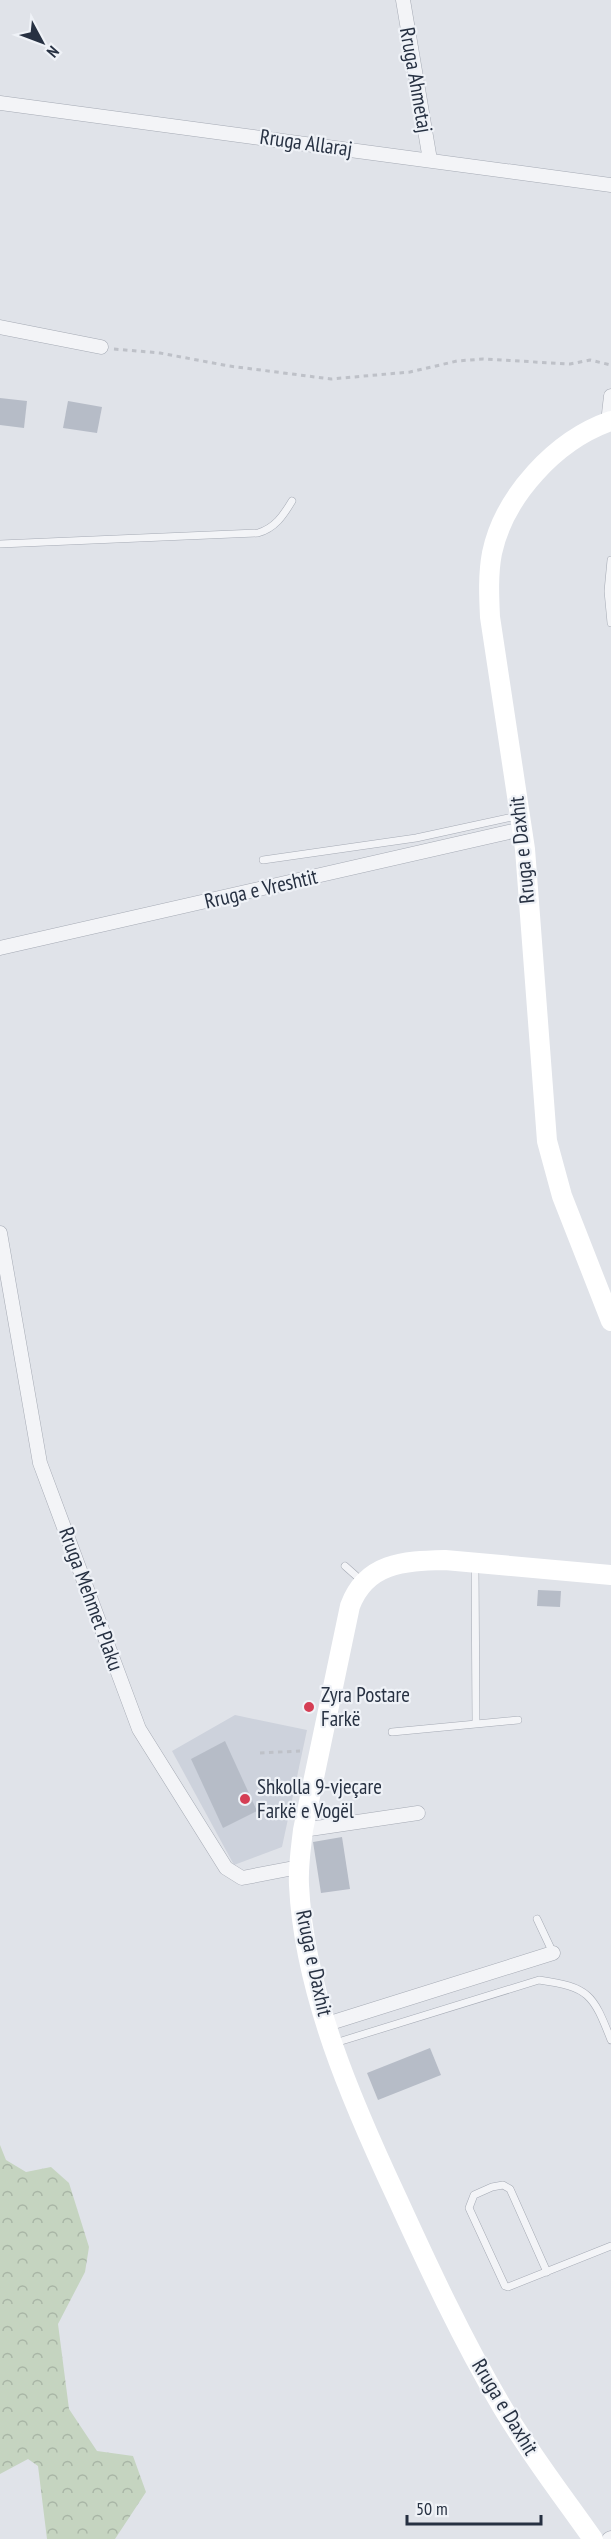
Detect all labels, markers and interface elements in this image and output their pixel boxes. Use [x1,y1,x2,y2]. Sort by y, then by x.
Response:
north arrow [12,12,72,72]
street label: Rruga Ahmetaj [394,25,439,135]
text: N [43,42,64,62]
street label: Rruga Allaraj [258,123,354,162]
street label: Rruga e Daxhit [502,795,541,905]
street label: Rruga e Vreshtit [202,862,320,915]
street label: Rruga Mehmet Plaku [53,1523,130,1674]
place label: Zyra Postare Farkë [321,1681,410,1732]
marker: Zyra Postare Farkë [302,1700,316,1714]
place label: Shkolla 9-vjeçare Farkë e Vogël [257,1773,382,1824]
marker: Shkolla 9-vjeçare Farkë e Vogël [238,1792,252,1806]
street label: Rruga e Daxhit [290,1907,339,2019]
street label: Rruga e Daxhit [466,2354,545,2460]
scale bar [407,2488,540,2526]
text: 50 m [416,2497,448,2520]

